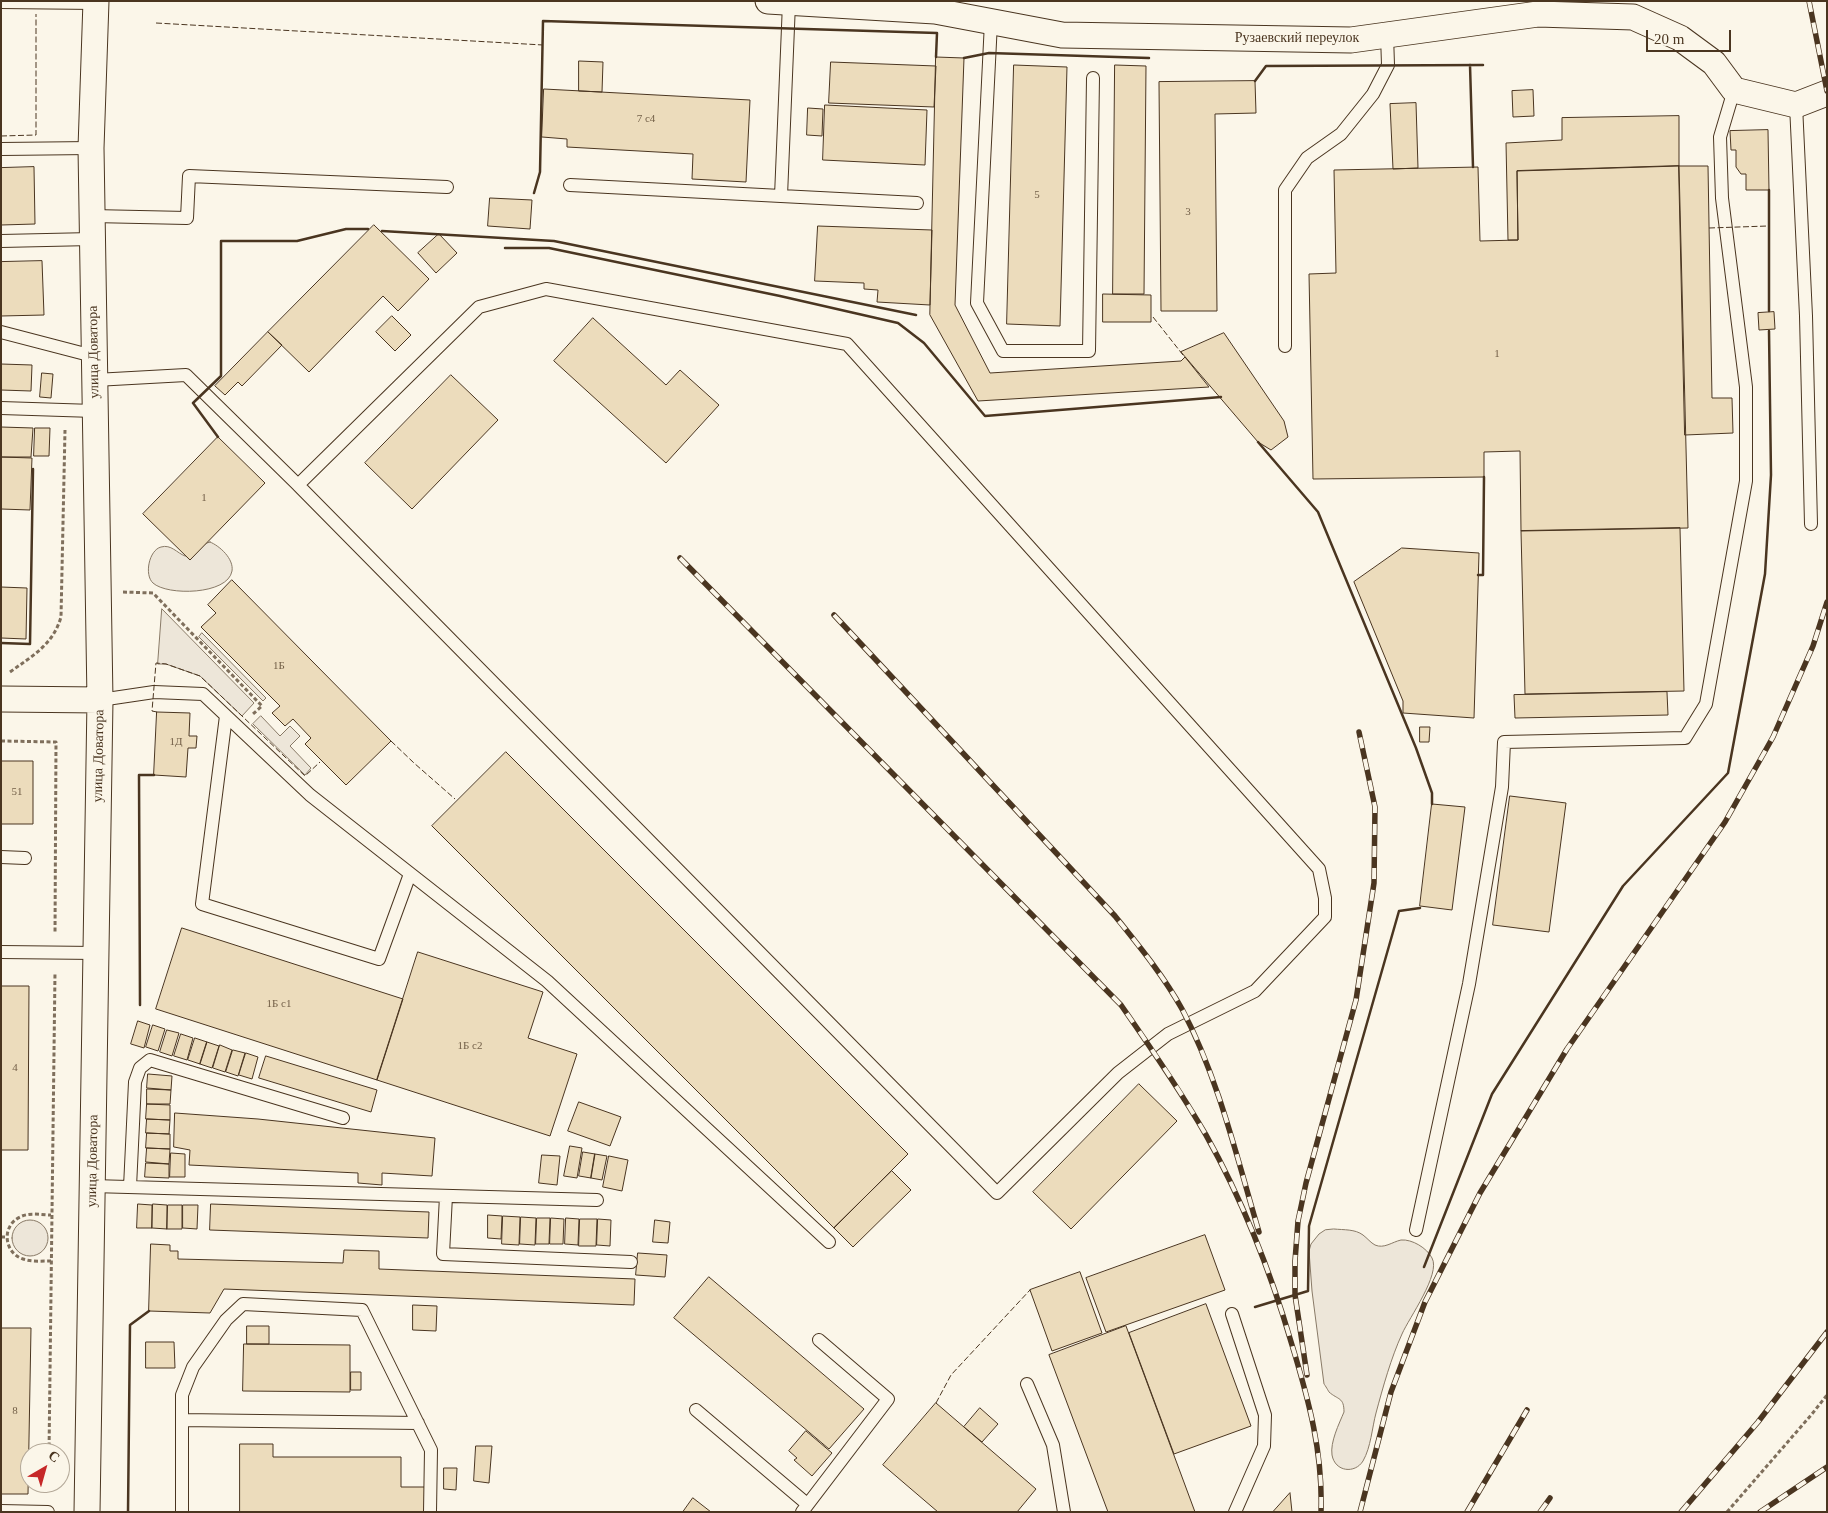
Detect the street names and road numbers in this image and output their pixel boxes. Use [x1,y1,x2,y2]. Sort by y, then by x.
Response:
street label: Рузаевский переулок [1235,30,1359,46]
street label: улица Доватора [85,305,103,399]
street label: улица Доватора [90,709,108,803]
street label: улица Доватора [84,1114,102,1208]

